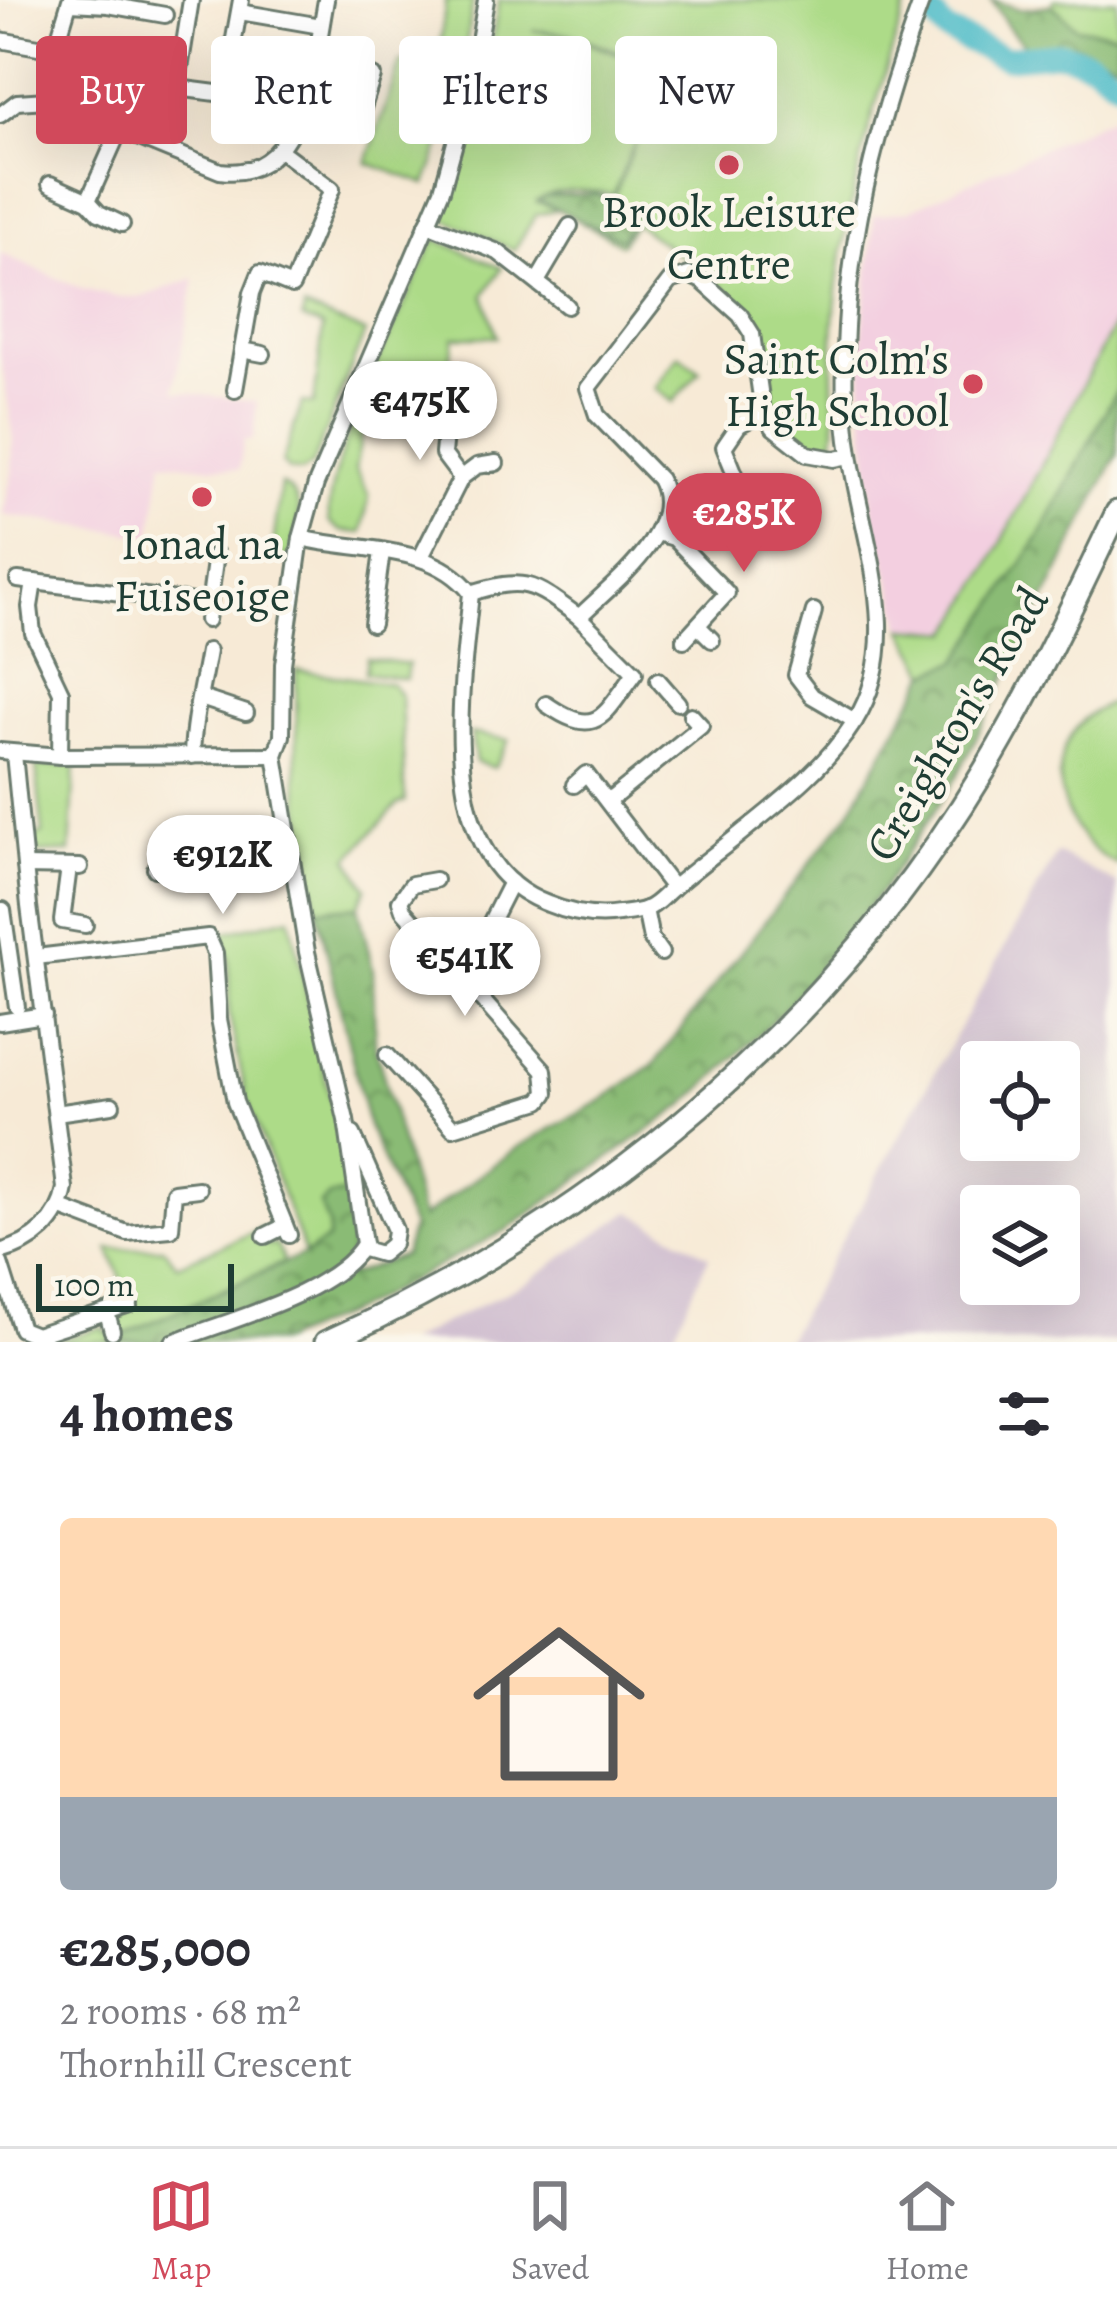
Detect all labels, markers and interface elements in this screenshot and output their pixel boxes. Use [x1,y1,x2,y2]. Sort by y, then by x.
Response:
chip: Buy [36,36,187,144]
chip: Rent [211,36,375,144]
chip: Filters [399,36,591,144]
chip: New [615,36,777,144]
marker: Brook Leisure Centre [716,152,742,178]
place label: Brook Leisure Centre [602,181,856,295]
place label: Saint Colm's High School [723,328,949,442]
pin: €475K [336,361,504,463]
marker: Saint Colm's High School [960,371,986,397]
text: €475K [370,373,470,426]
pin: €285K [660,473,828,575]
marker: Ionad na Fuiseoige [189,484,215,510]
text: €285K [693,485,795,538]
place label: Ionad na Fuiseoige [114,513,290,627]
street label: Creighton's Road [850,574,1064,873]
pin: €912K [139,815,307,917]
text: €912K [174,827,272,880]
pin: €541K [381,917,549,1019]
text: €541K [417,929,513,982]
map controls [960,1041,1080,1305]
button: locate [960,1041,1080,1161]
button: layers [960,1185,1080,1305]
scale bar [36,1258,234,1311]
text: 100 m [54,1262,134,1307]
text: 4 homes [60,1379,234,1449]
icon: filters [991,1381,1057,1447]
icon: home [451,1596,667,1812]
text: €285,000 [60,1914,251,1984]
text: 2 rooms · 68 m² [60,1984,301,2037]
text: Thornhill Crescent [60,2037,352,2090]
tab: Map [148,2173,214,2290]
tab: Saved [511,2173,589,2290]
tab: Home [886,2173,969,2290]

